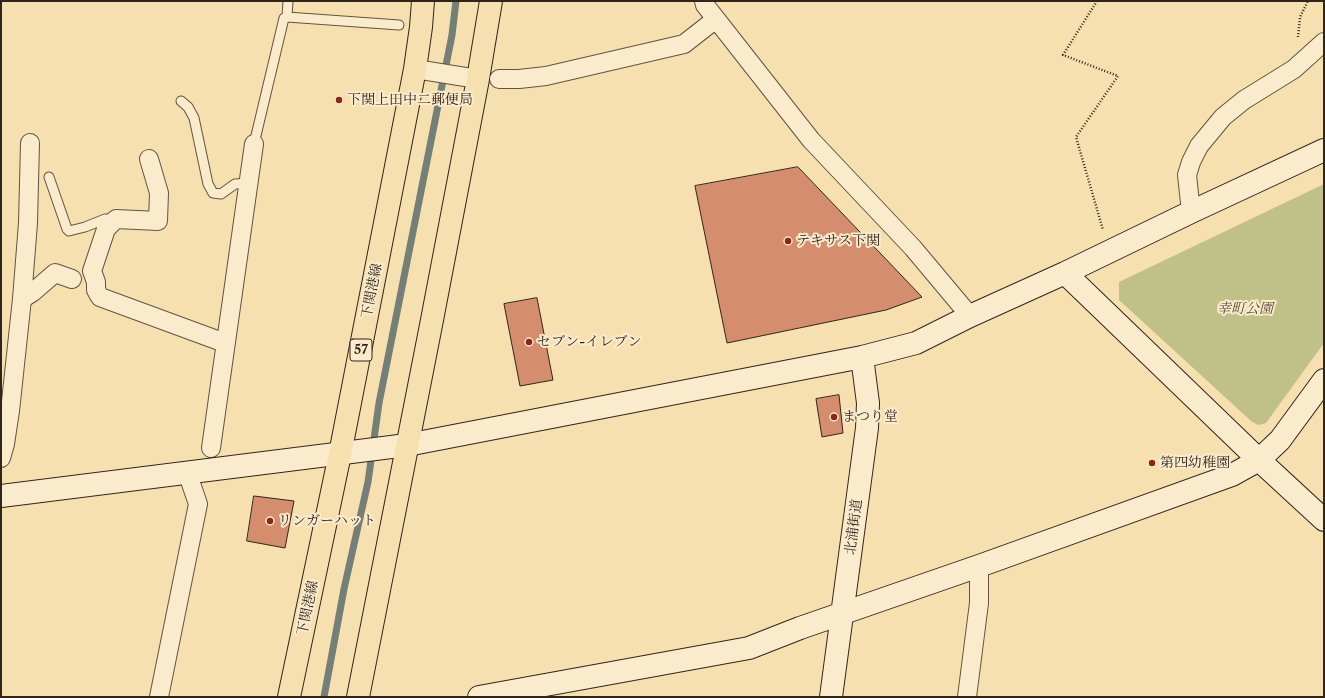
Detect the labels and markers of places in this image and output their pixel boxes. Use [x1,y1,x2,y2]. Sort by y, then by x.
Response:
place label: 下関上田中二郵便局 [347,92,473,108]
marker: 下関上田中二郵便局 [334,95,344,105]
place label: テキサス下関 [796,233,880,249]
marker: テキサス下関 [783,236,793,246]
place label: セブン-イレブン [537,334,641,350]
marker: セブン-イレブン [524,337,534,347]
place label: まつり堂 [842,409,898,425]
marker: まつり堂 [829,412,839,422]
place label: 第四幼稚園 [1160,455,1230,471]
marker: 第四幼稚園 [1147,458,1157,468]
place label: リンガーハット [278,513,376,529]
marker: リンガーハット [265,516,275,526]

